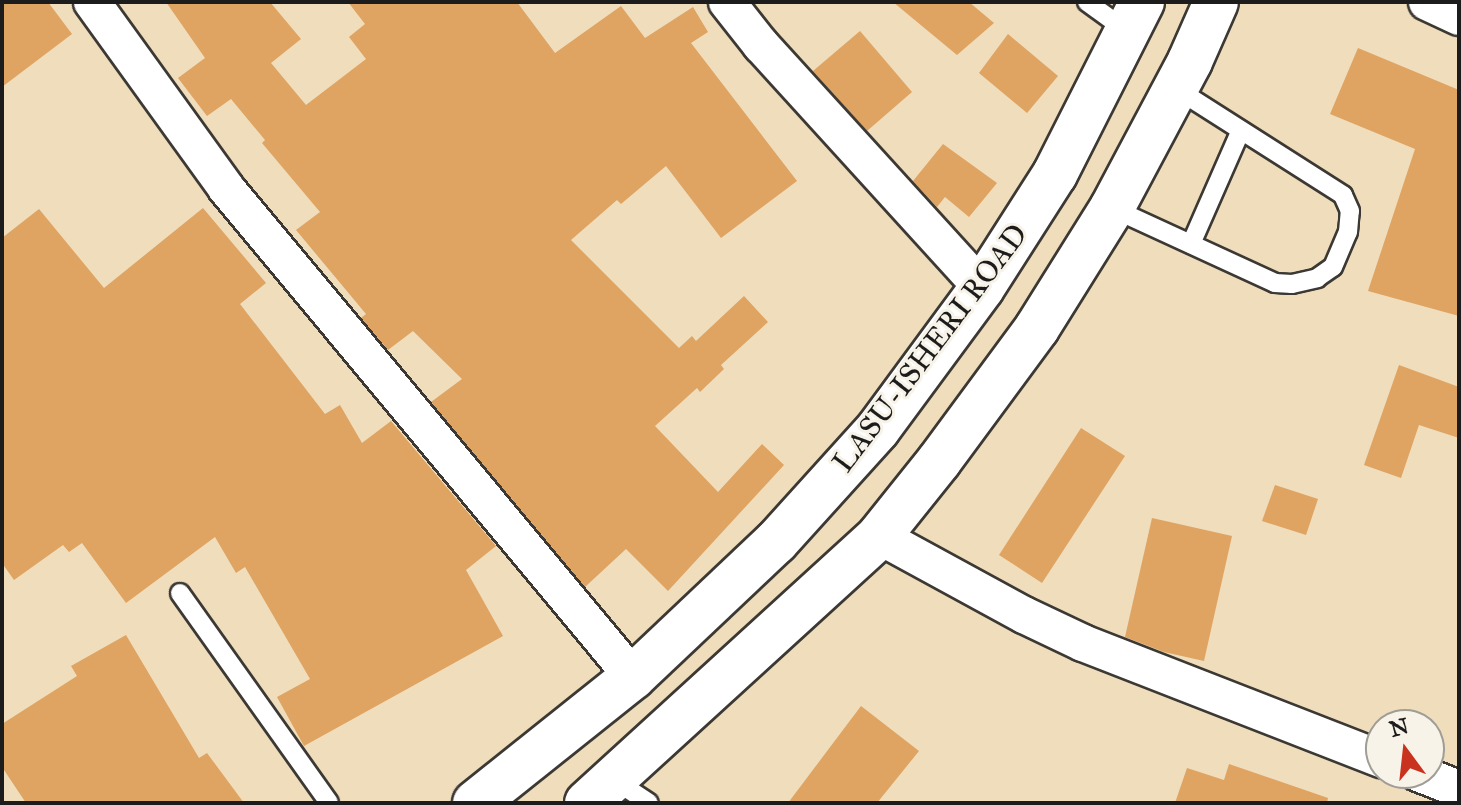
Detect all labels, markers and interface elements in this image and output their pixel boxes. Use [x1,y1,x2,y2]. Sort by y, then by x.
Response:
street label: LASU-ISHERI ROAD [825,217,1035,479]
north arrow [1365,709,1445,789]
text: N [1387,712,1412,743]

